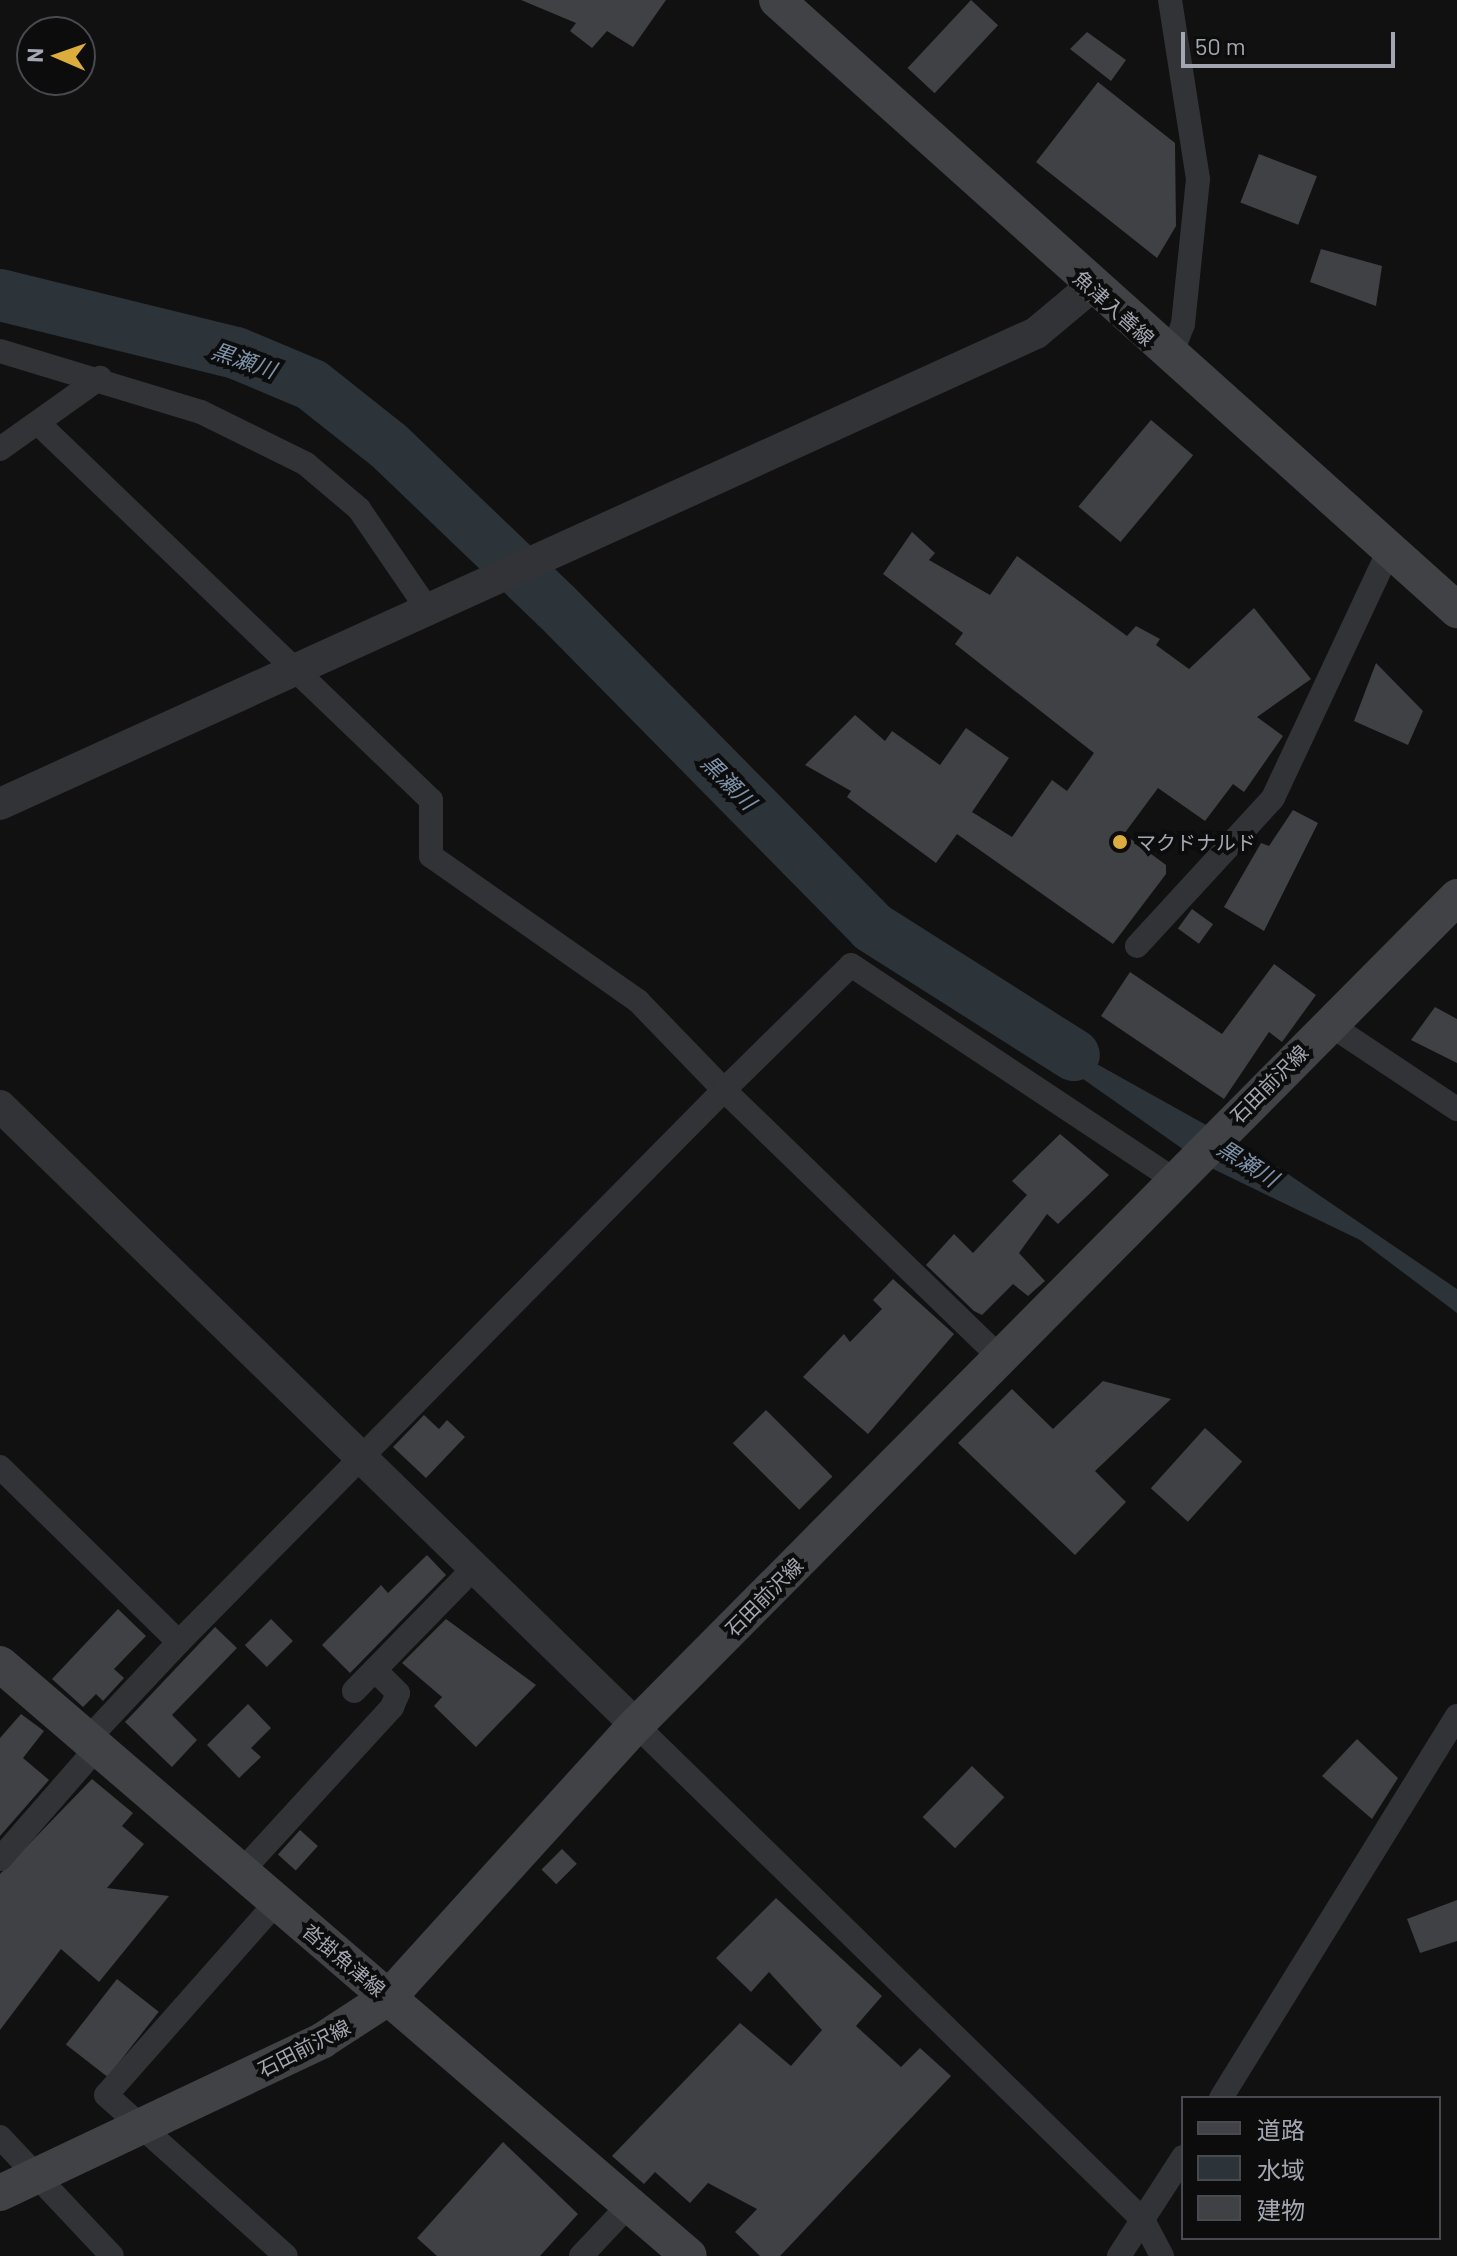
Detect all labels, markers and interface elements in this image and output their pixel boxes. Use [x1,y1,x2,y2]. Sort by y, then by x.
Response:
north arrow [16,16,96,96]
scale bar [1185,16,1399,66]
text: 50 m [1195,31,1246,60]
text: N [21,47,47,63]
street label: 魚津入善線 [1069,266,1159,350]
water label: 黒瀬川 [209,337,279,383]
water label: 黒瀬川 [696,749,762,815]
place label: マクドナルド [1136,830,1256,854]
marker: マクドナルド [1111,833,1129,851]
street label: 石田前沢線 [1225,1040,1313,1128]
water label: 黒瀬川 [1213,1134,1283,1192]
street label: 石田前沢線 [720,1553,808,1641]
street label: 沓掛魚津線 [298,1919,390,2001]
street label: 石田前沢線 [254,2015,354,2081]
legend [1181,2096,1441,2240]
text: 道路 [1257,2115,1305,2144]
text: 水域 [1257,2155,1305,2184]
text: 建物 [1257,2195,1305,2224]

